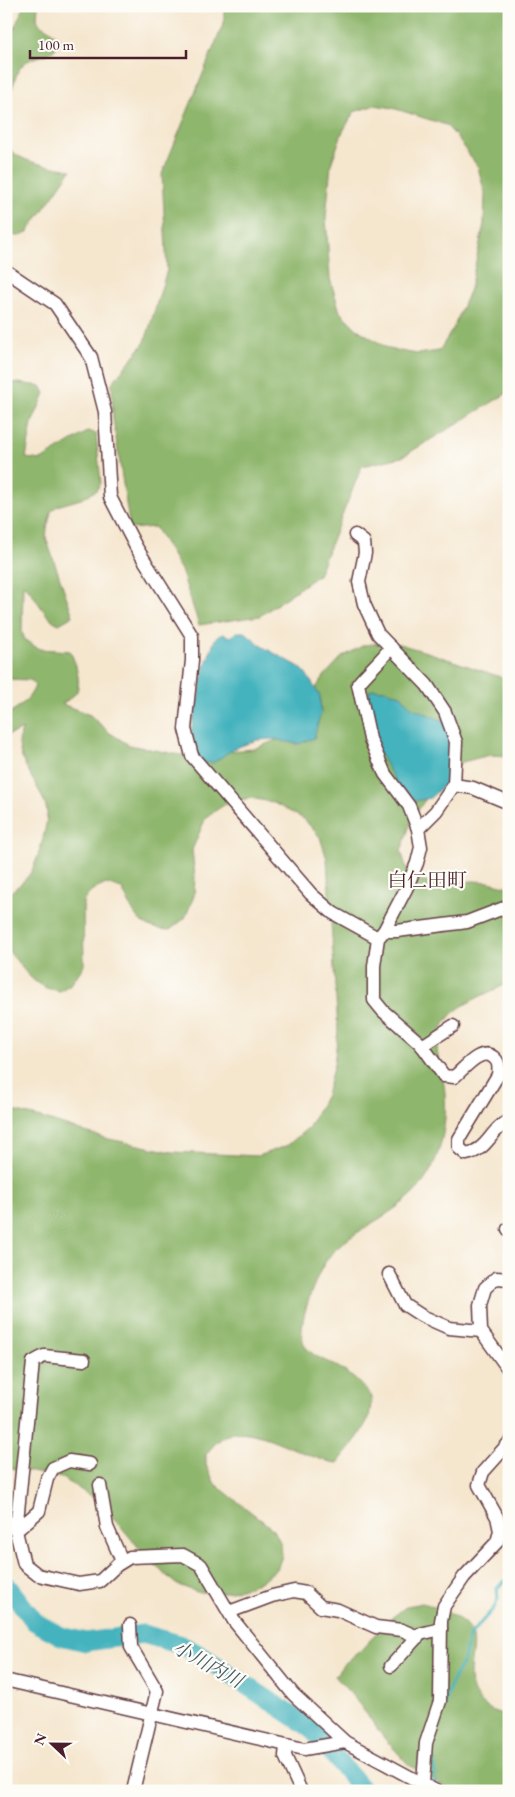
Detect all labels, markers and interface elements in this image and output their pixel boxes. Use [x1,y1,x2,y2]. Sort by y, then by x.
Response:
scale bar [30,28,186,60]
text: 100 m [38,35,75,54]
district label: 白仁田町 [387,867,467,893]
water label: 小川内川 [169,1635,249,1694]
north arrow [28,1720,78,1770]
text: N [29,1730,51,1748]

